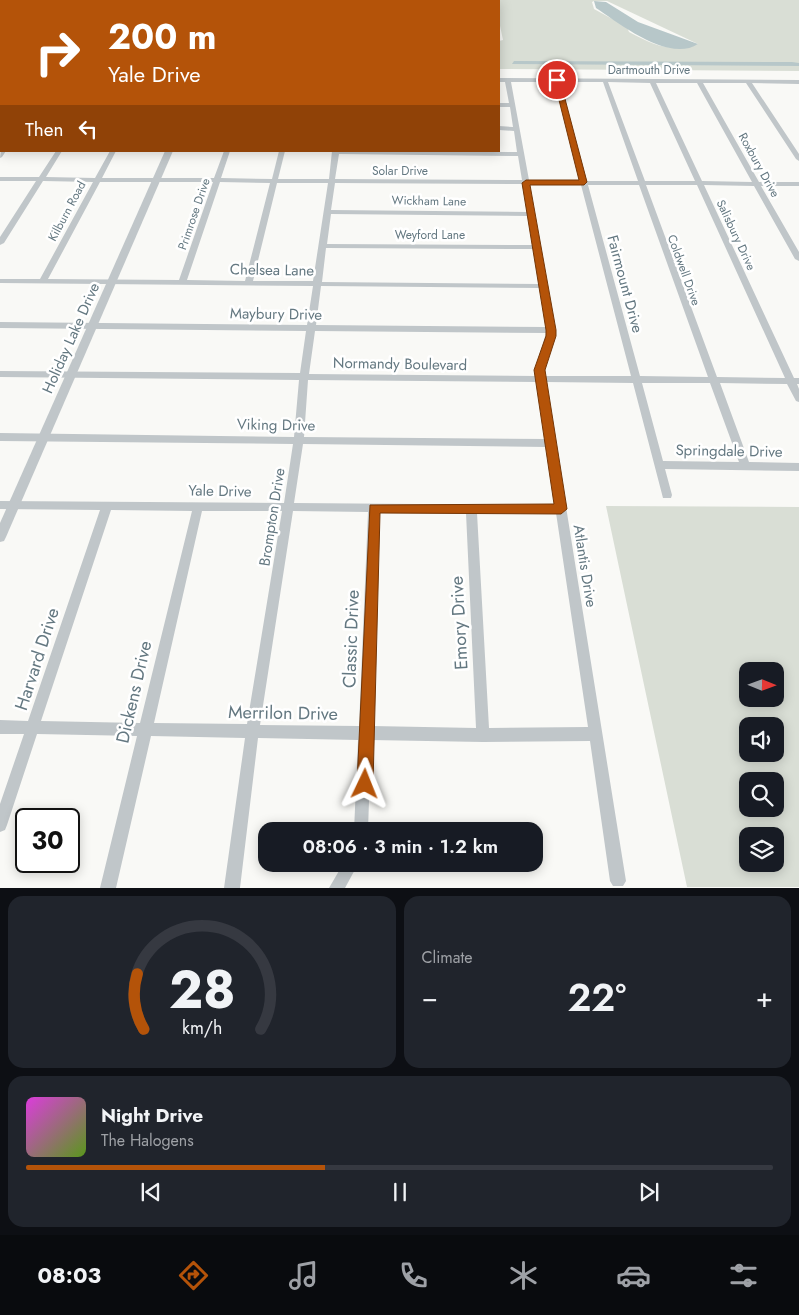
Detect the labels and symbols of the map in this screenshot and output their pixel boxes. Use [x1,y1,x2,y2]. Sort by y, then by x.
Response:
pin [536,59,578,101]
street label: Dartmouth Drive [608,61,690,79]
street label: Roxbury Drive [734,129,784,201]
street label: Solar Drive [372,162,428,180]
street label: Primrose Drive [173,176,215,252]
street label: Kilburn Road [44,178,90,244]
street label: Wickham Lane [391,191,467,211]
street label: Salisbury Drive [712,197,760,273]
street label: Weyford Lane [395,226,465,244]
street label: Coldwell Drive [663,232,705,308]
street label: Fairmount Drive [601,233,649,336]
street label: Chelsea Lane [230,258,315,282]
street label: Holiday Lake Drive [37,279,105,397]
street label: Maybury Drive [230,302,323,326]
street label: Normandy Boulevard [333,352,467,376]
street label: Viking Drive [237,413,316,437]
street label: Springdale Drive [675,439,783,463]
street label: Brompton Drive [253,466,291,568]
street label: Yale Drive [188,479,252,503]
street label: Atlantis Drive [568,523,602,609]
street label: Emory Drive [444,575,474,671]
street label: Classic Drive [336,589,366,689]
street label: Harvard Drive [8,604,66,714]
street label: Dickens Drive [110,638,158,746]
north arrow [739,662,784,708]
street label: Merrilon Drive [228,699,338,727]
position arrow [338,757,390,809]
speed limit sign: 30 [15,808,80,873]

